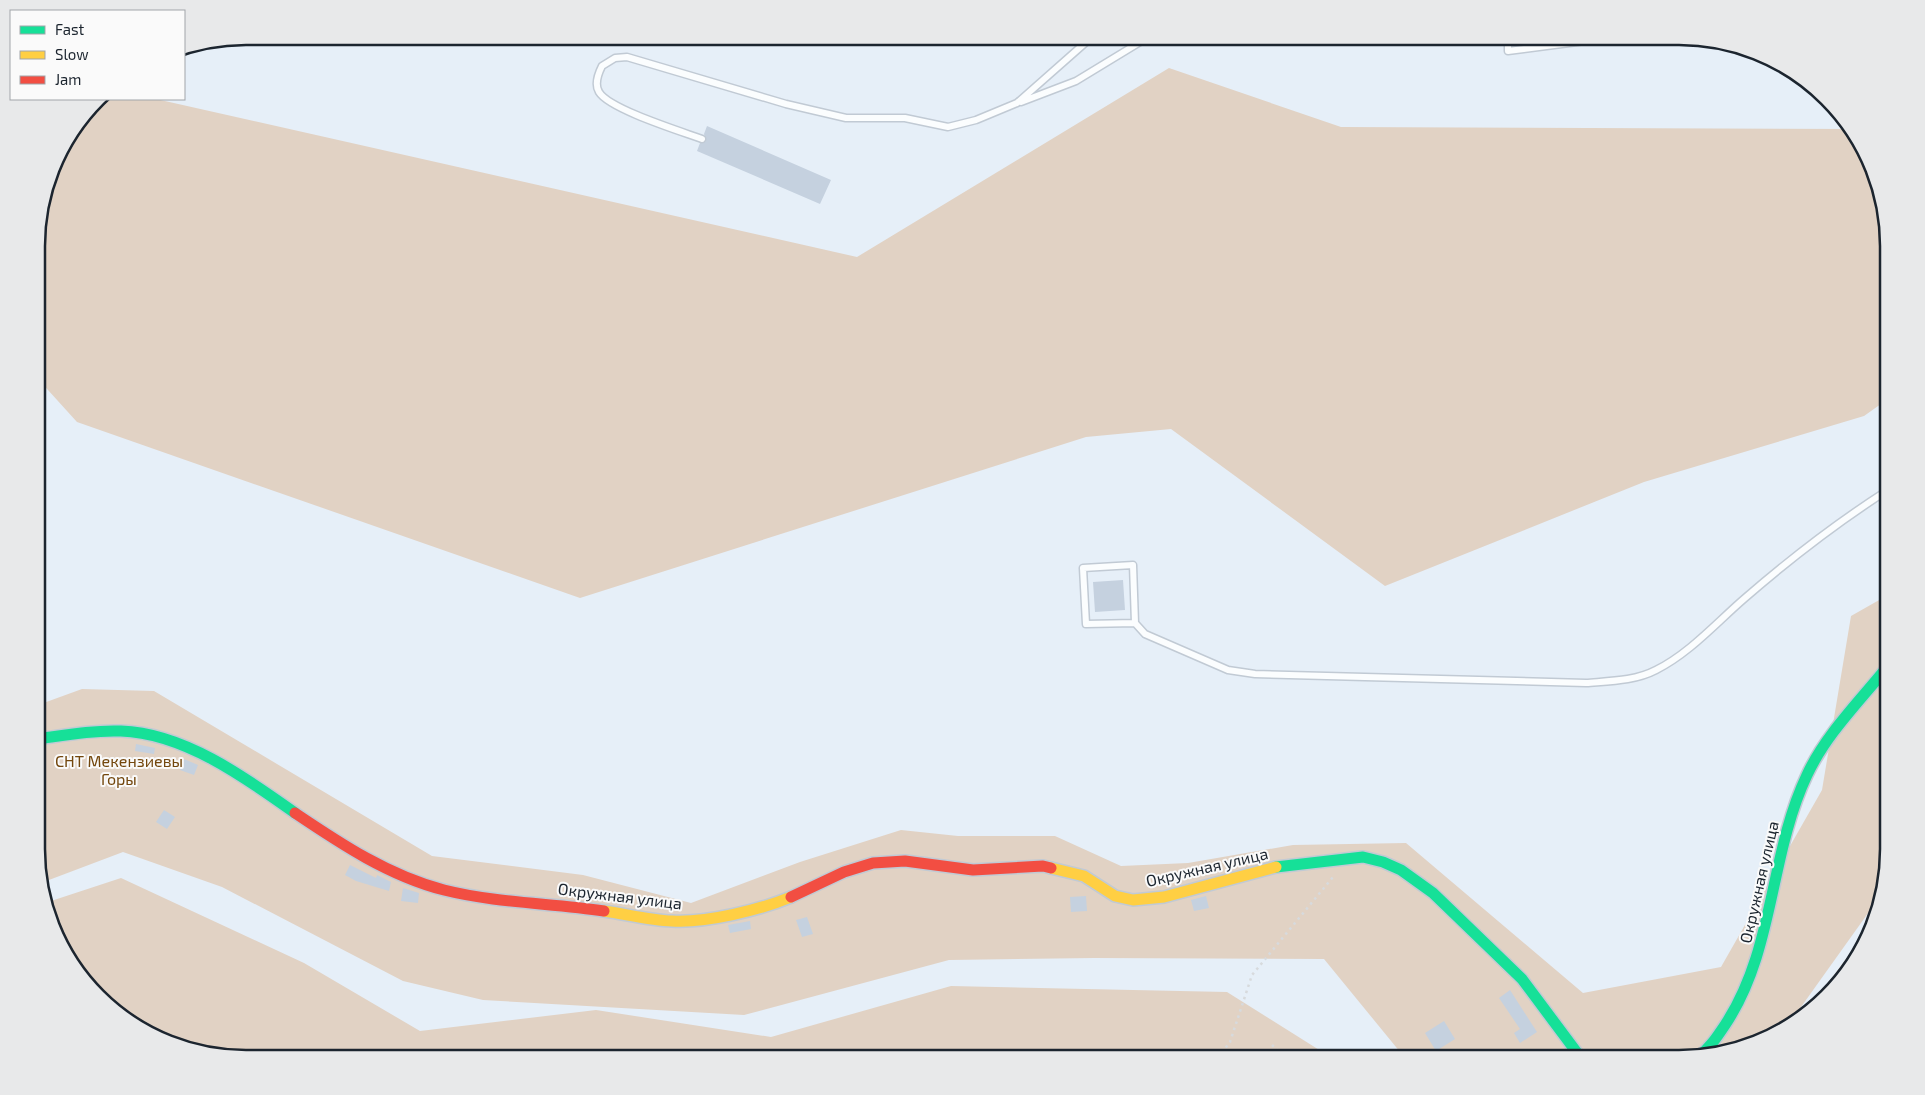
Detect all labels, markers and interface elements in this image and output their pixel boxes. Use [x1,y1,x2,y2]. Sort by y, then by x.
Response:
legend [10,10,185,100]
text: Fast [55,20,85,38]
text: Slow [55,45,89,63]
text: Jam [55,70,81,88]
park label: СНТ Мекензиевы Горы [55,751,183,788]
street label: Окружная улица [1735,819,1783,945]
street label: Окружная улица [1144,843,1270,891]
street label: Окружная улица [557,878,683,914]

